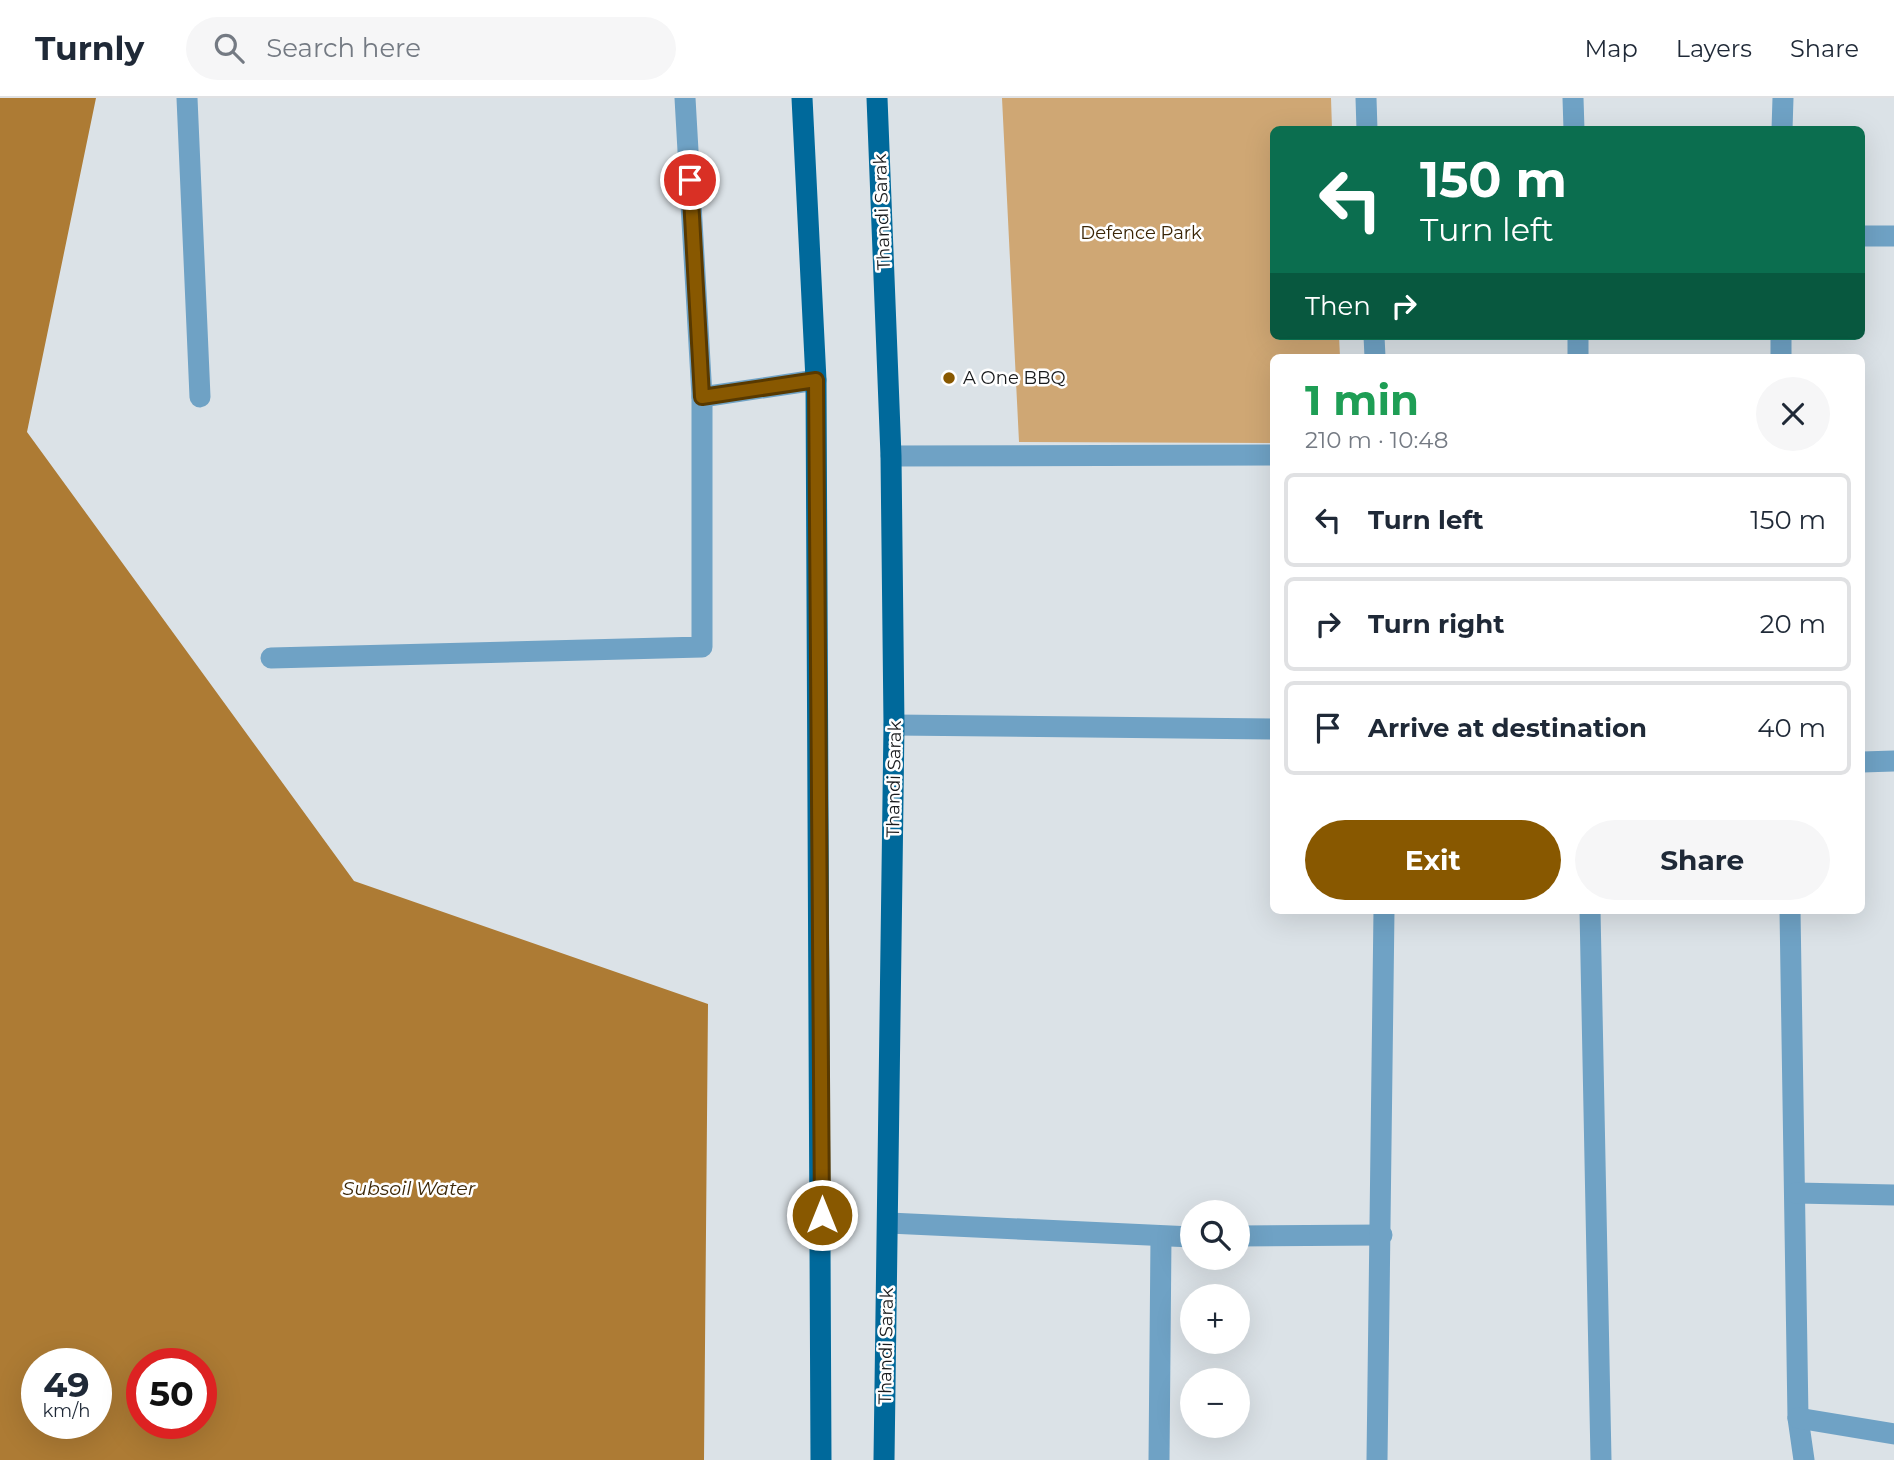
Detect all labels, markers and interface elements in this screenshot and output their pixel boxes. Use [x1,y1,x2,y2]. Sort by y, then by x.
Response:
search box [186,17,676,80]
text: Turnly [35,28,144,68]
icon: search [210,29,248,67]
text: Search here [266,32,421,64]
text: Map [1584,34,1638,63]
text: Layers [1676,34,1752,63]
text: Share [1790,34,1859,63]
pin [660,150,720,210]
text: 150 m [1420,150,1567,209]
street label: Thandi Sarak [869,153,895,271]
icon: left [1305,154,1396,245]
icon: arrive [671,161,709,199]
text: Turn left [1420,210,1554,249]
park label: Defence Park [1080,222,1202,244]
icon: right [1385,287,1423,325]
text: Then [1305,290,1371,322]
place label: A One BBQ [963,367,1066,389]
marker: A One BBQ [941,370,957,386]
text: 1 min [1305,374,1419,426]
button: close [1756,377,1830,451]
text: 210 m · 10:48 [1305,426,1448,454]
icon: left [1309,501,1347,539]
text: Turn left [1368,504,1484,536]
text: 150 m [1750,504,1826,536]
icon: right [1309,605,1347,643]
text: Turn right [1368,608,1504,640]
text: 20 m [1760,608,1826,640]
icon: arrive [1309,709,1347,747]
text: Arrive at destination [1368,712,1647,744]
text: 40 m [1757,712,1826,744]
street label: Thandi Sarak [882,720,906,837]
button: Exit [1305,820,1561,900]
button: Share [1575,820,1830,900]
water label: Subsoil Water [343,1177,476,1200]
position arrow [785,1178,859,1252]
map controls [1180,1200,1250,1438]
button: search [1180,1200,1250,1270]
button: + [1180,1284,1250,1354]
street label: Thandi Sarak [874,1287,898,1404]
speed limit sign: 50 [126,1348,217,1439]
text: 49 [43,1363,90,1406]
button: − [1180,1368,1250,1438]
text: km/h [42,1400,91,1422]

